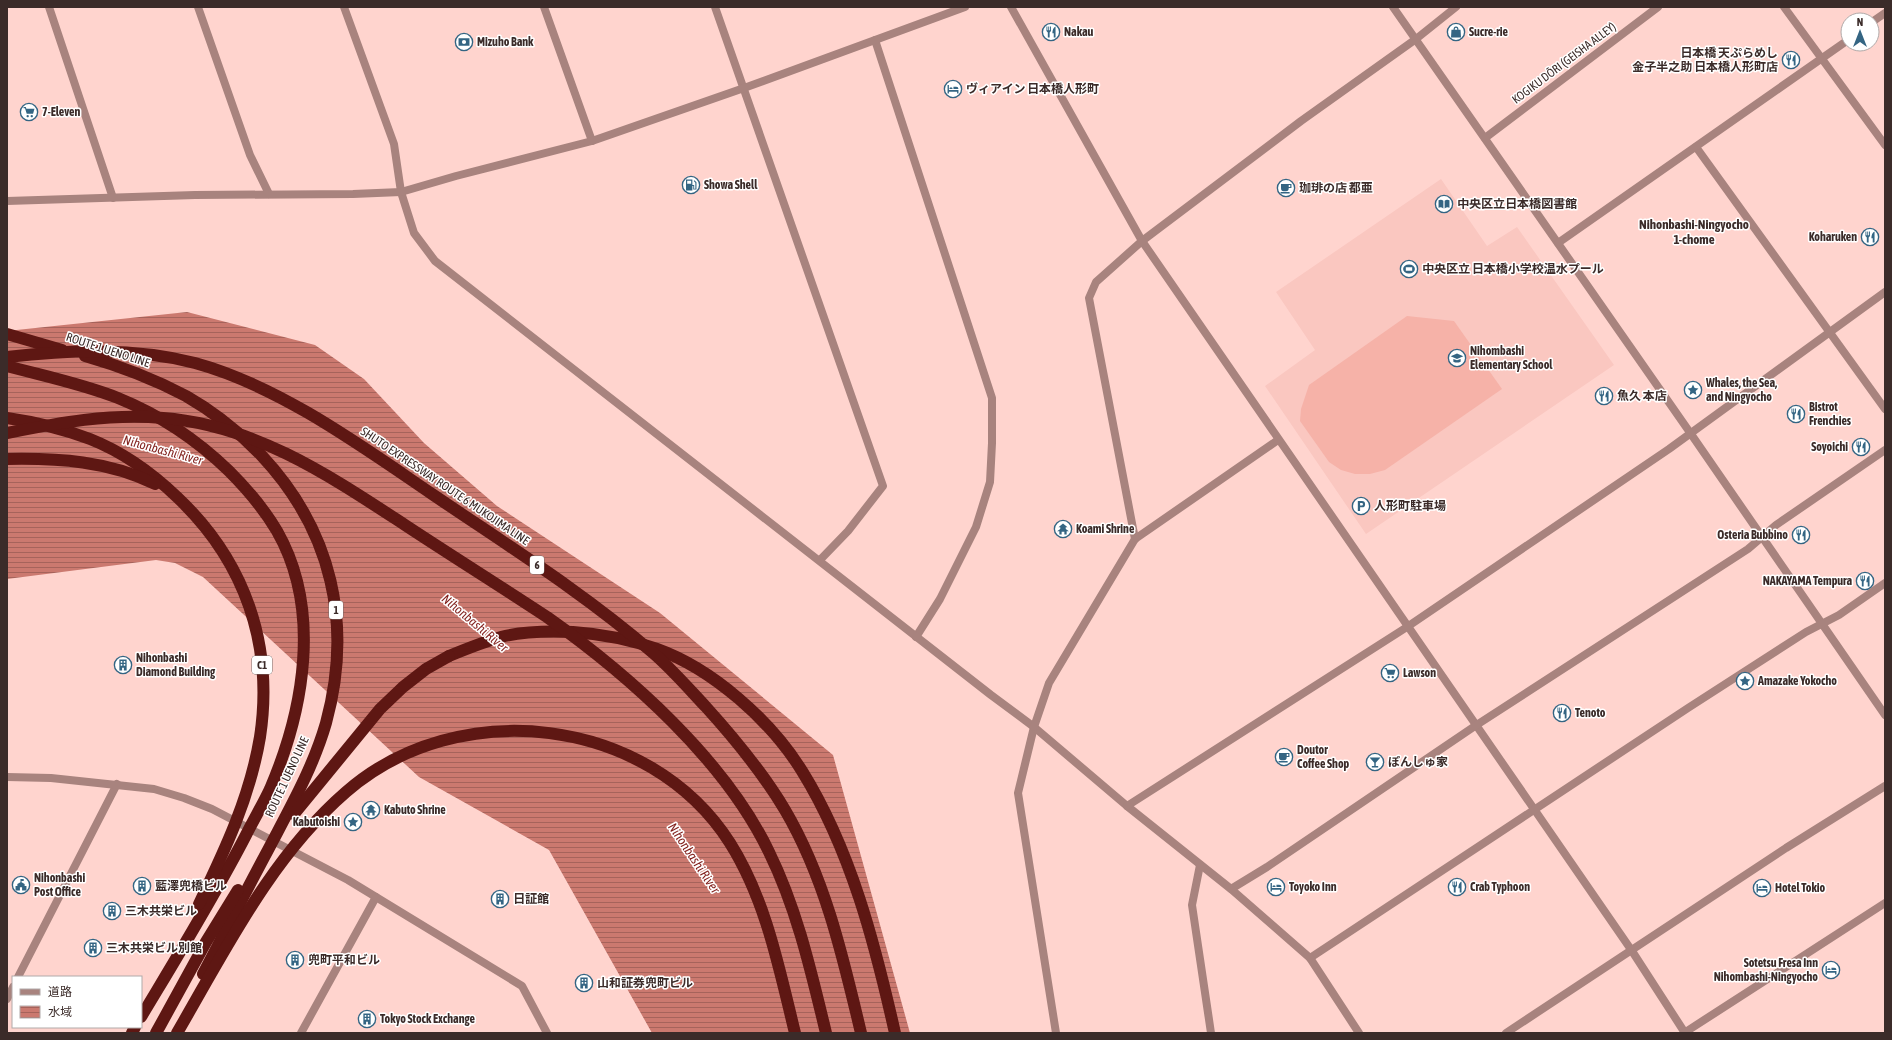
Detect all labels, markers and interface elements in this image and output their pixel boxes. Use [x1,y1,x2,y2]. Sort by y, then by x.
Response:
north arrow [1840,12,1880,52]
text: N [1857,16,1863,28]
street label: KOGIKU DŌRI (GEISHA ALLEY) [1509,19,1619,107]
restaurant icon: Nakau [1041,22,1061,42]
shop icon: Sucre-rie [1446,22,1466,42]
place label: Nakau [1064,25,1094,39]
place label: Sucre-rie [1469,25,1509,39]
bank icon: Mizuho Bank [454,32,474,52]
place label: Mizuho Bank [477,35,534,49]
place label: 日本橋 天ぷらめし 金子半之助 日本橋人形町店 [1632,46,1778,74]
restaurant icon: 日本橋 天ぷらめし 金子半之助 日本橋人形町店 [1781,50,1801,70]
hotel icon: ヴィアイン 日本橋人形町 [943,79,963,99]
place label: ヴィアイン 日本橋人形町 [966,82,1099,96]
supermarket icon: 7-Eleven [19,102,39,122]
place label: 7-Eleven [42,105,80,119]
fuel station icon: Showa Shell [681,175,701,195]
place label: Showa Shell [704,178,758,192]
cafe icon: 珈琲の店 都亜 [1276,178,1296,198]
place label: 珈琲の店 都亜 [1299,181,1373,195]
library icon: 中央区立日本橋図書館 [1434,194,1454,214]
place label: 中央区立日本橋図書館 [1457,197,1577,211]
district label: Nihonbashi-Ningyocho 1-chome [1639,217,1749,247]
restaurant icon: Koharuken [1860,227,1880,247]
place label: Koharuken [1809,230,1857,244]
sports icon: 中央区立 日本橋小学校温水プール [1399,259,1419,279]
place label: 中央区立 日本橋小学校温水プール [1422,262,1604,276]
street label: ROUTE 1 UENO LINE [64,330,152,370]
place label: Nihombashi Elementary School [1470,344,1553,372]
school or university icon: Nihombashi Elementary School [1447,348,1467,368]
place label: Whales, the Sea, and Ningyocho [1705,376,1777,404]
place icon: Whales, the Sea, and Ningyocho [1683,380,1703,400]
restaurant icon: 魚久 本店 [1594,386,1614,406]
place label: 魚久 本店 [1617,389,1667,403]
place label: Bistrot Frenchies [1809,400,1852,428]
restaurant icon: Bistrot Frenchies [1786,404,1806,424]
street label: SHUTO EXPRESSWAY ROUTE 6 MUKOJIMA LINE [358,424,532,548]
water label: Nihonbashi River [122,432,206,468]
restaurant icon: Soyoichi [1851,437,1871,457]
place label: Soyoichi [1811,440,1848,454]
parking icon: 人形町駐車場 [1351,496,1371,516]
place label: 人形町駐車場 [1374,499,1446,513]
temple icon: Koami Shrine [1053,519,1073,539]
place label: Koami Shrine [1076,522,1135,536]
restaurant icon: Osteria Bubbino [1791,525,1811,545]
place label: Osteria Bubbino [1717,528,1788,542]
road number: 6 [530,556,544,574]
restaurant icon: NAKAYAMA Tempura [1855,571,1875,591]
place label: NAKAYAMA Tempura [1763,574,1852,588]
water label: Nihonbashi River [439,591,512,656]
road number: 1 [329,601,343,619]
place label: Nihonbashi Diamond Building [136,651,216,679]
building icon: Nihonbashi Diamond Building [113,655,133,675]
road number: C1 [252,656,272,674]
supermarket icon: Lawson [1380,663,1400,683]
place label: Lawson [1403,666,1436,680]
place icon: Amazake Yokocho [1735,671,1755,691]
place label: Amazake Yokocho [1757,674,1837,688]
restaurant icon: Tenoto [1552,703,1572,723]
place label: Tenoto [1575,706,1606,720]
street label: ROUTE 1 UENO LINE [262,735,312,819]
place label: Doutor Coffee Shop [1297,743,1350,771]
cafe icon: Doutor Coffee Shop [1274,747,1294,767]
bar icon: ぽんしゅ家 [1365,752,1385,772]
place label: ぽんしゅ家 [1388,755,1448,769]
temple icon: Kabuto Shrine [361,800,381,820]
place label: Kabuto Shrine [384,803,446,817]
place icon: Kabutoishi [343,812,363,832]
place label: Kabutoishi [293,815,340,829]
water label: Nihonbashi River [665,820,724,897]
place label: Nihonbashi Post Office [34,871,85,899]
public building icon: Nihonbashi Post Office [11,875,31,895]
building icon: 藍澤兜橋ビル [132,876,152,896]
hotel icon: Toyoko Inn [1266,877,1286,897]
restaurant icon: Crab Typhoon [1447,877,1467,897]
hotel icon: Hotel Tokio [1752,878,1772,898]
place label: 藍澤兜橋ビル [155,879,227,893]
place label: Toyoko Inn [1289,880,1337,894]
place label: Crab Typhoon [1470,880,1530,894]
place label: Hotel Tokio [1775,881,1825,895]
building icon: 日証館 [490,889,510,909]
place label: 日証館 [513,892,549,906]
building icon: 三木共栄ビル [102,901,122,921]
place label: 三木共栄ビル [125,904,197,918]
building icon: 三木共栄ビル別館 [83,938,103,958]
place label: 三木共栄ビル別館 [106,941,202,955]
building icon: 兜町平和ビル [285,950,305,970]
place label: 兜町平和ビル [308,953,380,967]
place label: Sotetsu Fresa Inn Nihombashi-Ningyocho [1714,956,1818,984]
hotel icon: Sotetsu Fresa Inn Nihombashi-Ningyocho [1821,960,1841,980]
building icon: 山和証券兜町ビル [574,973,594,993]
legend [12,976,142,1028]
place label: 山和証券兜町ビル [597,976,693,990]
text: 道路 [48,985,72,999]
text: 水域 [48,1005,72,1019]
building icon: Tokyo Stock Exchange [357,1009,377,1029]
place label: Tokyo Stock Exchange [380,1012,475,1026]

